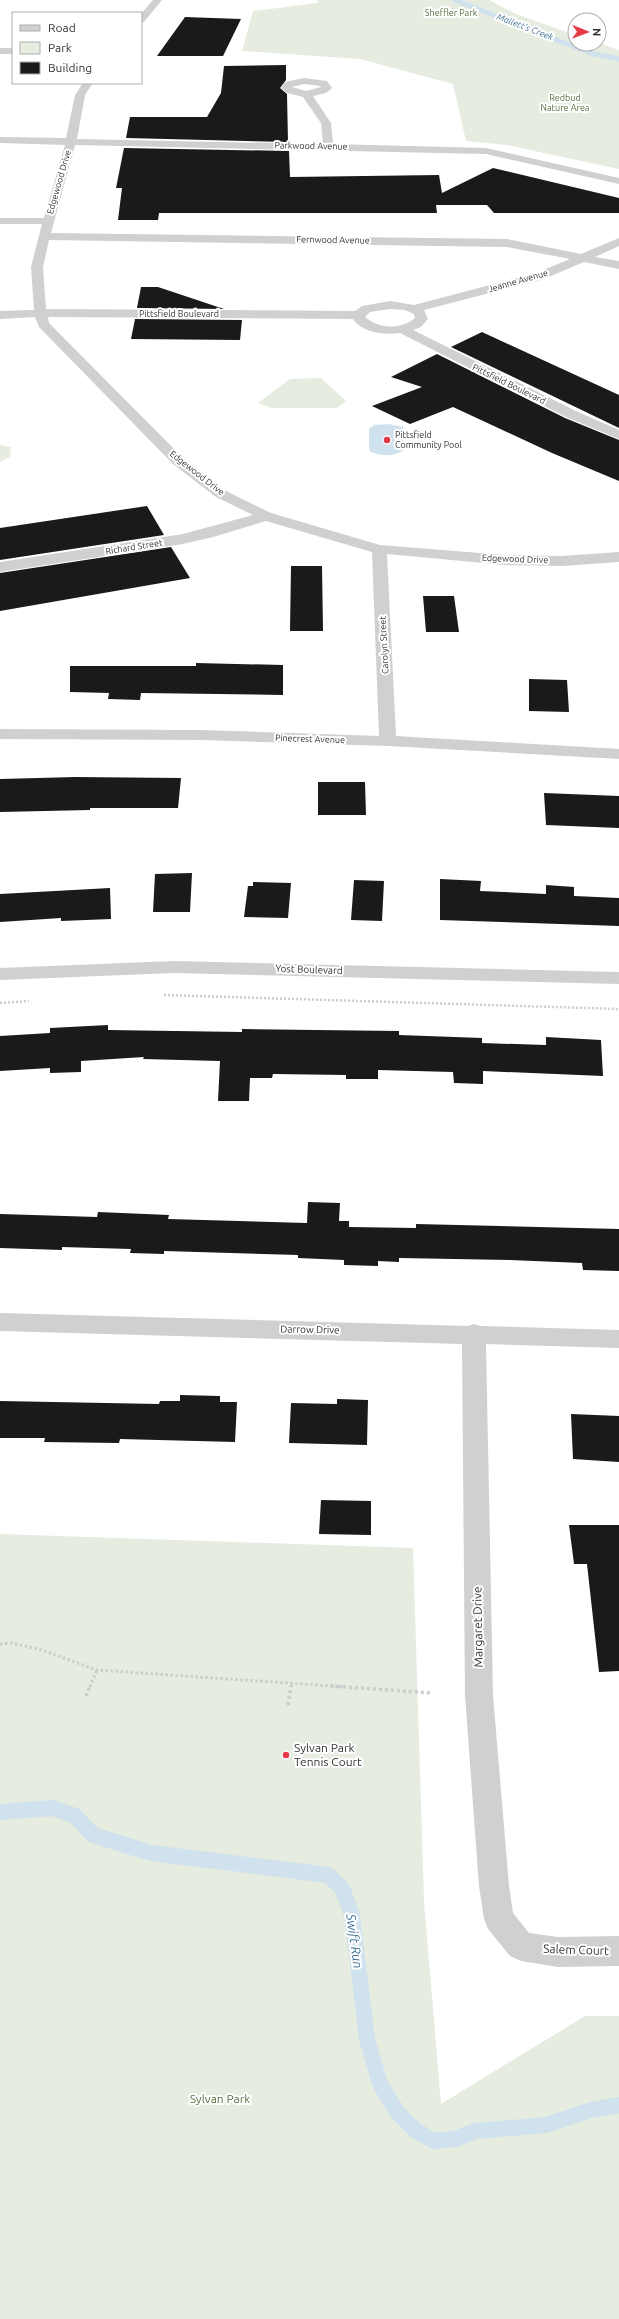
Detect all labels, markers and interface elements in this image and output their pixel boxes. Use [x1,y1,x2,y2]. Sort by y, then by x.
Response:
park label: Sheffler Park [425,8,478,18]
legend [12,12,142,84]
water label: Mallett's Creek [495,12,555,42]
north arrow [567,12,607,52]
text: Road [48,21,76,34]
text: N [591,28,603,36]
text: Park [48,41,72,54]
text: Building [48,61,92,74]
park label: Redbud Nature Area [540,93,590,113]
street label: Parkwood Avenue [274,140,348,152]
street label: Edgewood Drive [45,149,73,215]
street label: Fernwood Avenue [296,234,370,246]
street label: Jeanne Avenue [487,268,549,294]
street label: Pittsfield Boulevard [139,309,219,319]
street label: Pittsfield Boulevard [471,362,547,406]
place label: Pittsfield Community Pool [395,430,463,450]
marker: Pittsfield Community Pool [382,435,392,445]
street label: Edgewood Drive [168,449,226,497]
street label: Richard Street [105,537,164,556]
street label: Edgewood Drive [482,553,548,565]
street label: Carolyn Street [377,615,391,674]
street label: Pinecrest Avenue [275,733,345,745]
street label: Yost Boulevard [275,963,343,976]
street label: Darrow Drive [280,1323,340,1336]
street label: Margaret Drive [470,1586,485,1668]
place label: Sylvan Park Tennis Court [294,1741,362,1768]
marker: Sylvan Park Tennis Court [281,1750,291,1760]
water label: Swift Run [343,1912,366,1969]
street label: Salem Court [543,1942,609,1957]
park label: Sylvan Park [190,2092,250,2105]

